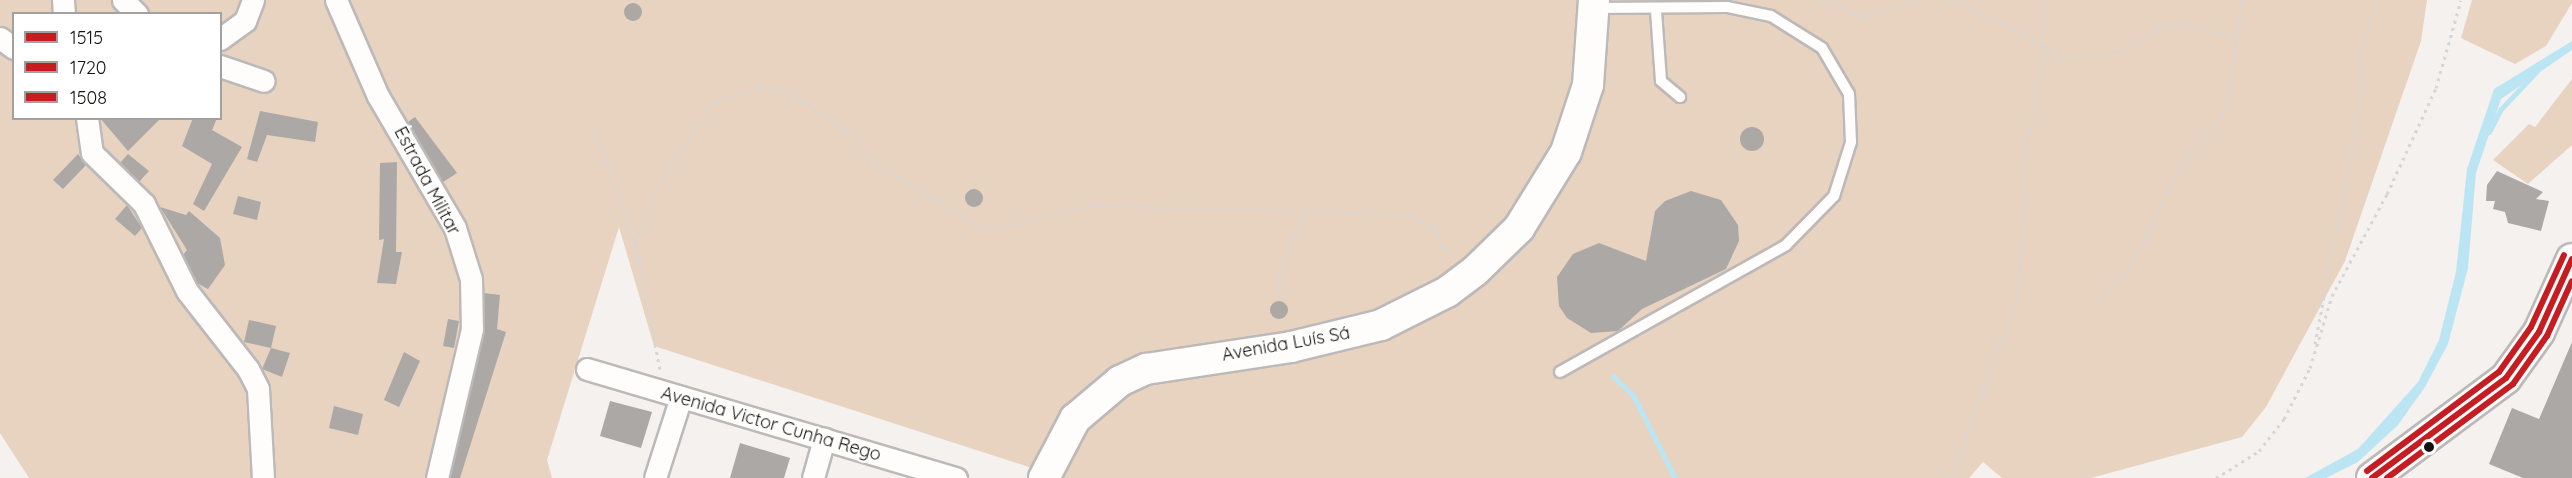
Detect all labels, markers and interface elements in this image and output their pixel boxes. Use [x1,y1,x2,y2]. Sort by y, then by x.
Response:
legend [12,12,222,120]
text: 1515 [70,26,103,49]
text: 1720 [70,56,107,79]
text: 1508 [70,86,107,109]
street label: Estrada Militar [389,123,465,239]
street label: Avenida Luís Sá [1220,322,1352,366]
street label: Avenida Victor Cunha Rego [659,382,883,466]
unlabelled marker [2423,441,2435,453]

